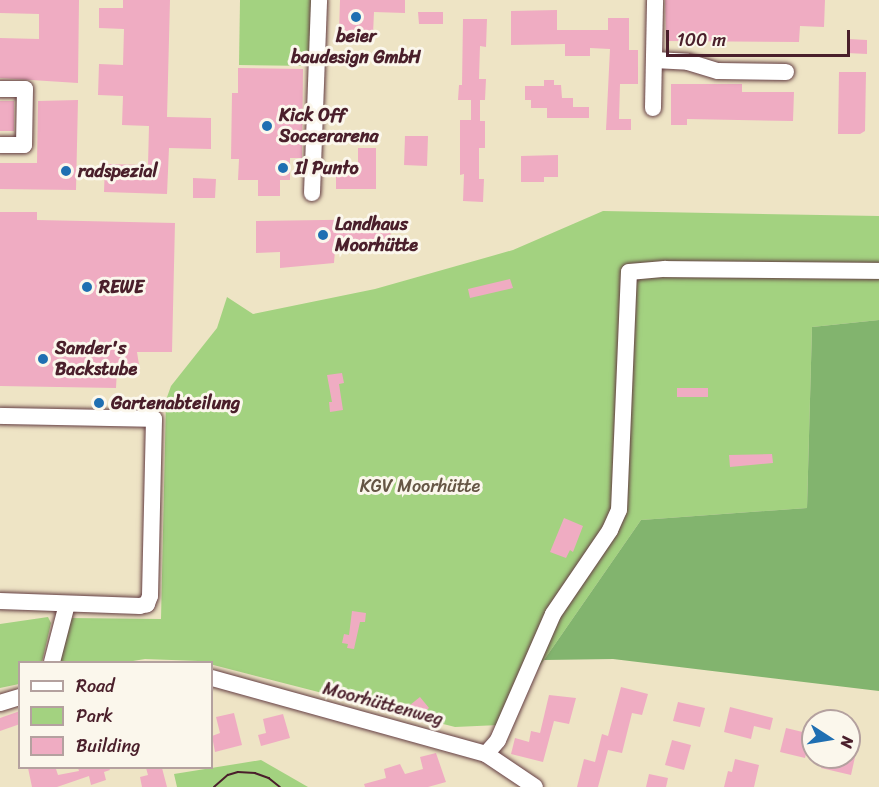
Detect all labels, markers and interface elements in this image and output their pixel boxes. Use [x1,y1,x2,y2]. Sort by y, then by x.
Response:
marker: beier baudesign GmbH [349,10,363,24]
scale bar [669,18,854,56]
text: 100 m [677,24,726,56]
place label: beier baudesign GmbH [291,26,421,68]
place label: Kick Off Soccerarena [279,105,378,148]
marker: Kick Off Soccerarena [260,119,274,133]
place label: Il Punto [295,157,359,179]
place label: radspezial [78,160,158,182]
marker: Il Punto [276,161,290,175]
marker: radspezial [59,164,73,178]
place label: Landhaus Moorhütte [335,214,418,256]
marker: Landhaus Moorhütte [316,228,330,242]
place label: REWE [99,276,144,298]
marker: REWE [80,280,94,294]
place label: Sander's Backstube [55,338,137,380]
marker: Sander's Backstube [36,352,50,366]
place label: Gartenabteilung [111,392,240,414]
marker: Gartenabteilung [92,396,106,410]
park label: KGV Moorhütte [360,475,480,497]
legend [18,661,213,769]
text: Road [76,670,115,702]
street label: Moorhüttenweg [321,678,445,730]
text: Park [76,700,113,732]
north arrow [801,709,861,769]
text: Building [76,730,140,762]
text: N [832,734,862,751]

